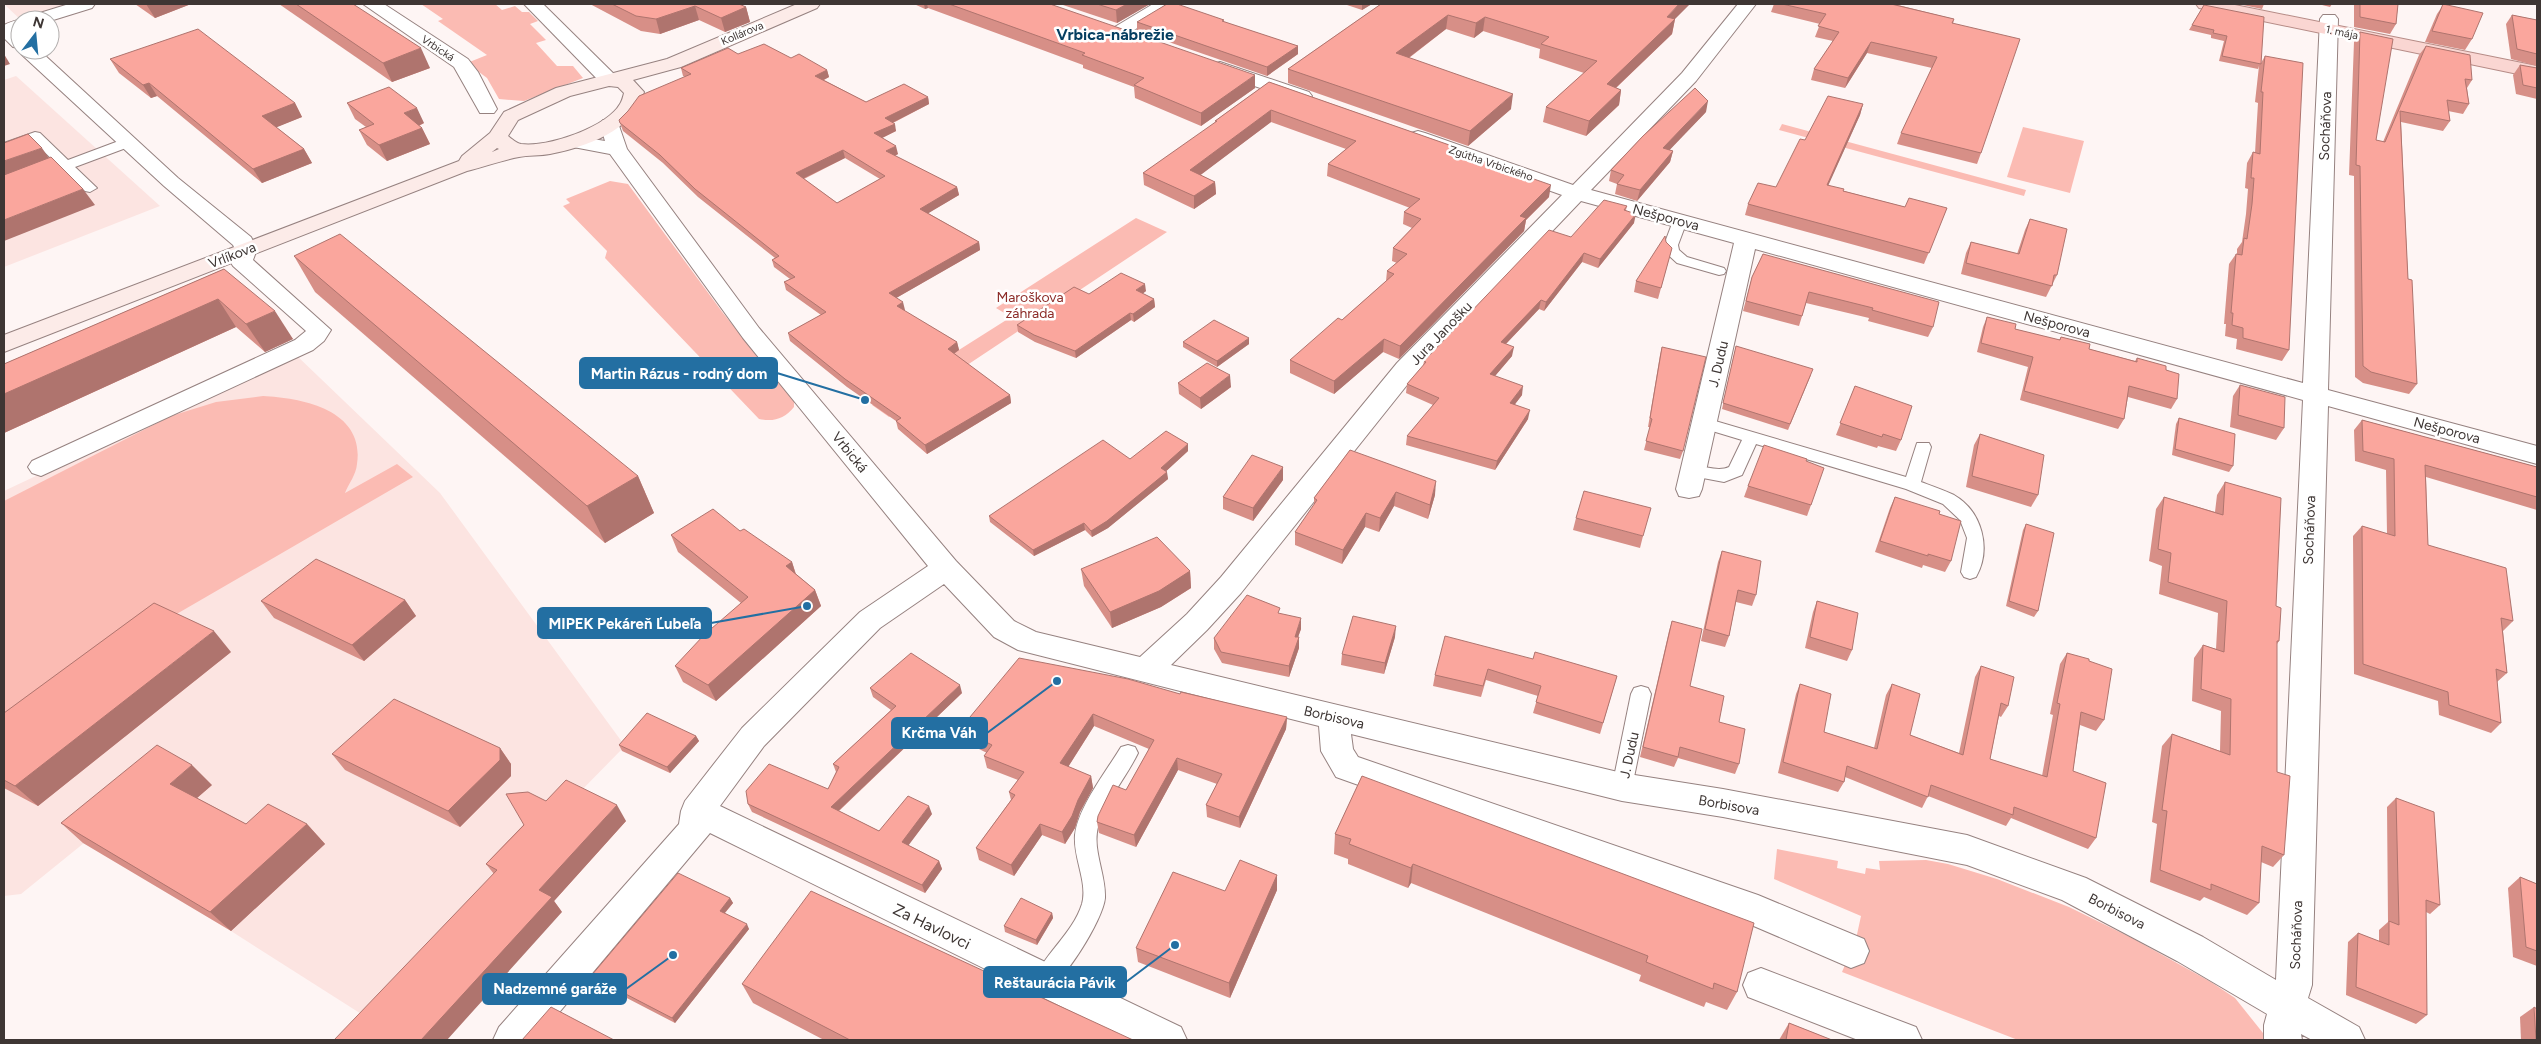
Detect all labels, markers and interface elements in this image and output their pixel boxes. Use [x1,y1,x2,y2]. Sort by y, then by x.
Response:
north arrow [10,10,60,60]
text: N [31,13,46,33]
street label: Kollárova [719,19,765,48]
street label: 1. mája [2324,23,2359,42]
district label: Vrbica-nábrežie [1056,25,1174,44]
street label: Vrbická [419,33,457,64]
street label: Socháňova [2316,91,2335,161]
street label: Zgútha Vrbického [1447,143,1535,184]
street label: Nešporova [1631,200,1701,235]
street label: Vrlíkova [206,239,258,272]
park label: Maroškova záhrada [996,289,1064,322]
street label: Jura Janošku [1407,298,1476,369]
street label: Nešporova [2022,307,2092,342]
street label: J. Dudu [1705,339,1732,389]
callout: Martin Rázus - rodný dom [580,358,777,388]
text: Martin Rázus - rodný dom [591,365,767,383]
street label: Nešporova [2412,413,2482,448]
street label: Vrbická [828,429,871,476]
street label: Socháňova [2300,495,2319,565]
callout: MIPEK Pekáreň Ľubeľa [538,608,711,638]
text: MIPEK Pekáreň Ľubeľa [548,615,702,633]
street label: Borbisova [1302,702,1366,733]
callout: Krčma Váh [892,718,987,748]
text: Krčma Váh [901,724,977,742]
street label: J. Dudu [1616,730,1643,780]
street label: Borbisova [1697,792,1761,819]
street label: Borbisova [2085,890,2148,933]
street label: Za Havlovci [890,900,974,953]
street label: Socháňova [2287,900,2306,970]
callout: Reštaurácia Pávik [984,967,1126,997]
callout: Nadzemné garáže [483,974,626,1004]
text: Reštaurácia Pávik [994,974,1116,992]
text: Nadzemné garáže [493,980,617,998]

